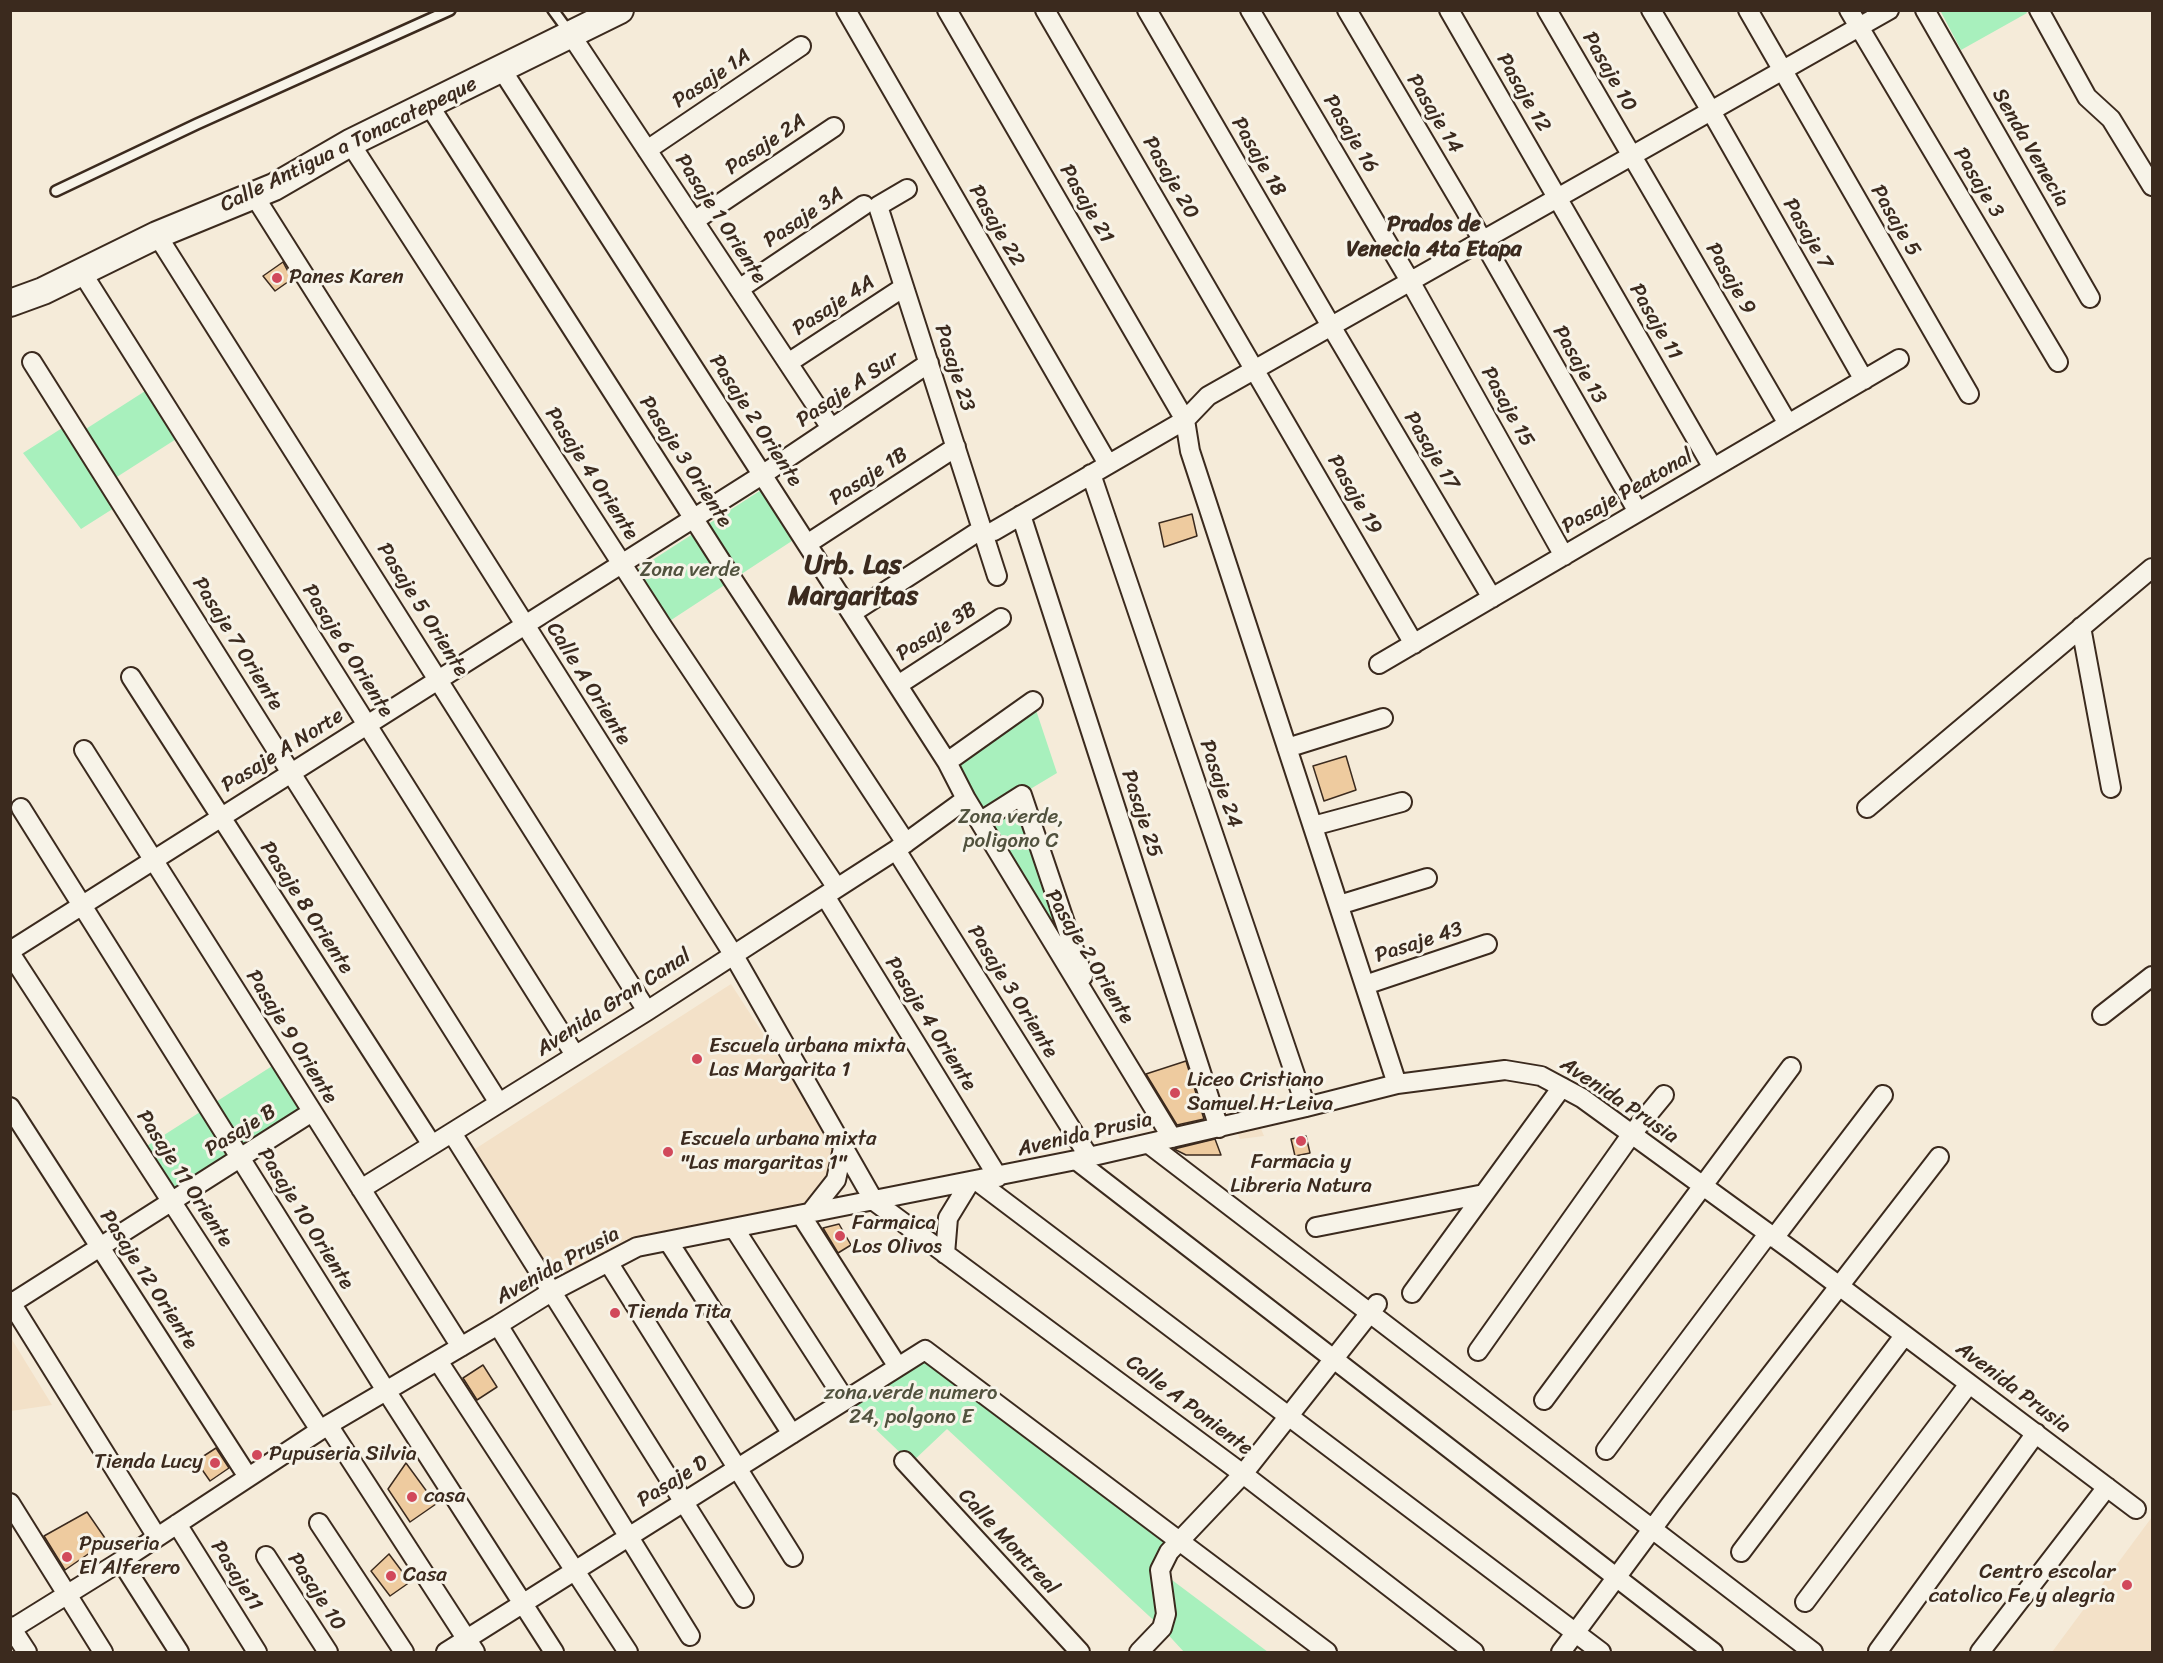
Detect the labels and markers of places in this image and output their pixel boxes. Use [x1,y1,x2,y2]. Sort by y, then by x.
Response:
place label: Panes Karen [289,265,404,291]
marker: Panes Karen [270,271,284,285]
place label: Escuela urbana mixta Las Margarita 1 [709,1034,906,1084]
marker: Escuela urbana mixta Las Margarita 1 [690,1052,704,1066]
place label: Liceo Cristiano Samuel H. Leiva [1187,1068,1333,1118]
marker: Liceo Cristiano Samuel H. Leiva [1168,1086,1182,1100]
place label: Escuela urbana mixta "Las margaritas 1" [680,1127,877,1177]
marker: Farmacia y Libreria Natura [1294,1134,1308,1148]
marker: Escuela urbana mixta "Las margaritas 1" [661,1145,675,1159]
place label: Farmacia y Libreria Natura [1230,1150,1372,1200]
place label: Farmaica Los Olivos [852,1211,942,1261]
marker: Farmaica Los Olivos [833,1229,847,1243]
place label: Tienda Tita [627,1300,731,1326]
marker: Tienda Tita [608,1306,622,1320]
place label: Pupuseria Silvia [269,1442,417,1468]
marker: Pupuseria Silvia [250,1448,264,1462]
place label: Tienda Lucy [94,1450,203,1476]
marker: Tienda Lucy [208,1456,222,1470]
place label: casa [424,1484,465,1510]
marker: casa [405,1490,419,1504]
place label: Ppuseria El Alferero [79,1532,180,1582]
marker: Ppuseria El Alferero [60,1550,74,1564]
place label: Centro escolar catolico Fe y alegria [1929,1560,2115,1610]
place label: Casa [403,1563,447,1589]
marker: Casa [384,1569,398,1583]
marker: Centro escolar catolico Fe y alegria [2120,1578,2134,1592]

